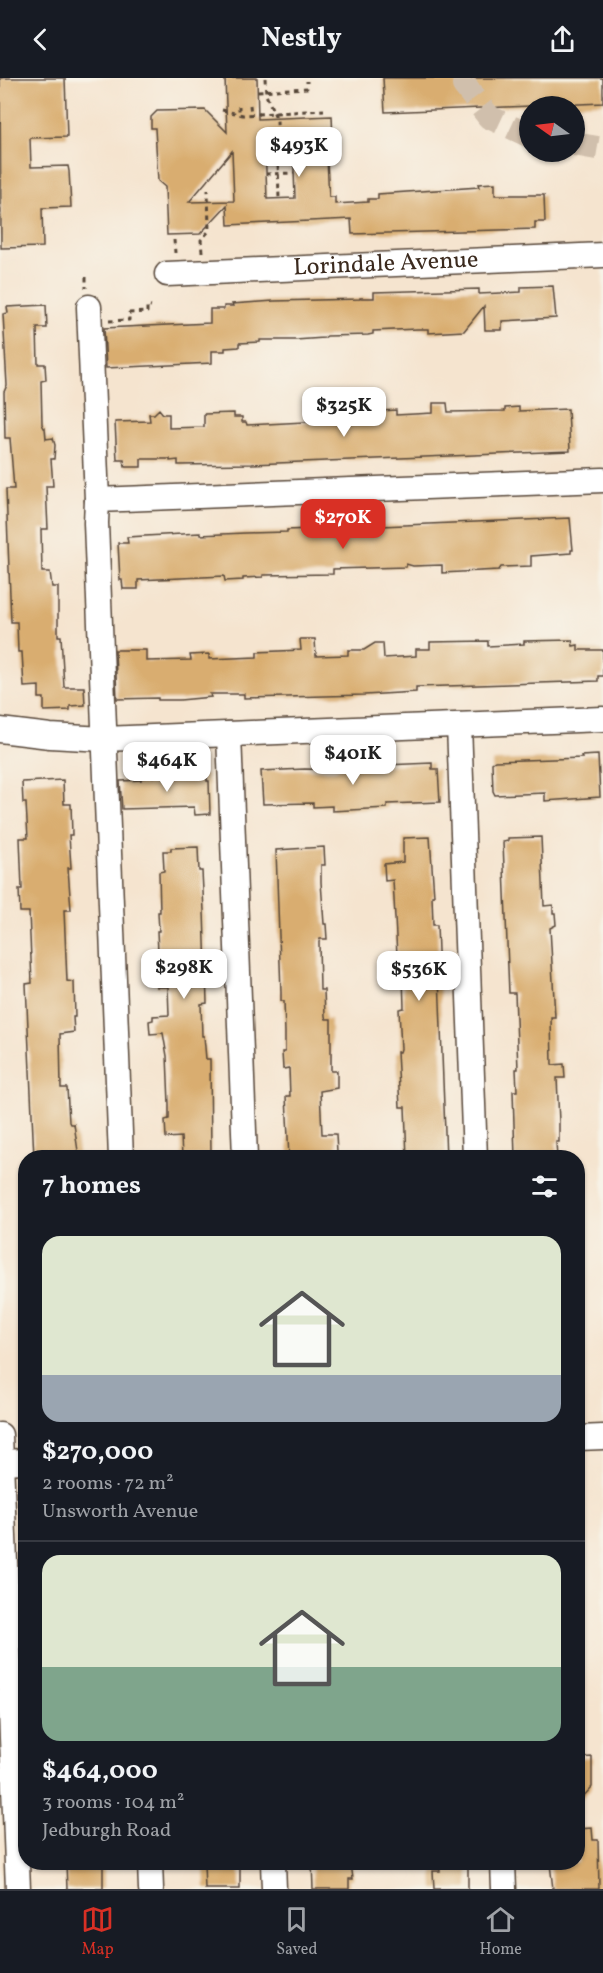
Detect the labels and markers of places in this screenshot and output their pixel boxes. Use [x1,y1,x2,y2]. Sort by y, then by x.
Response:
pin: $493K [257,127,341,178]
pin: $325K [302,387,386,438]
pin: $270K [301,499,385,550]
pin: $401K [311,735,395,786]
pin: $464K [125,742,209,793]
pin: $298K [142,949,226,1000]
pin: $536K [377,951,461,1002]

